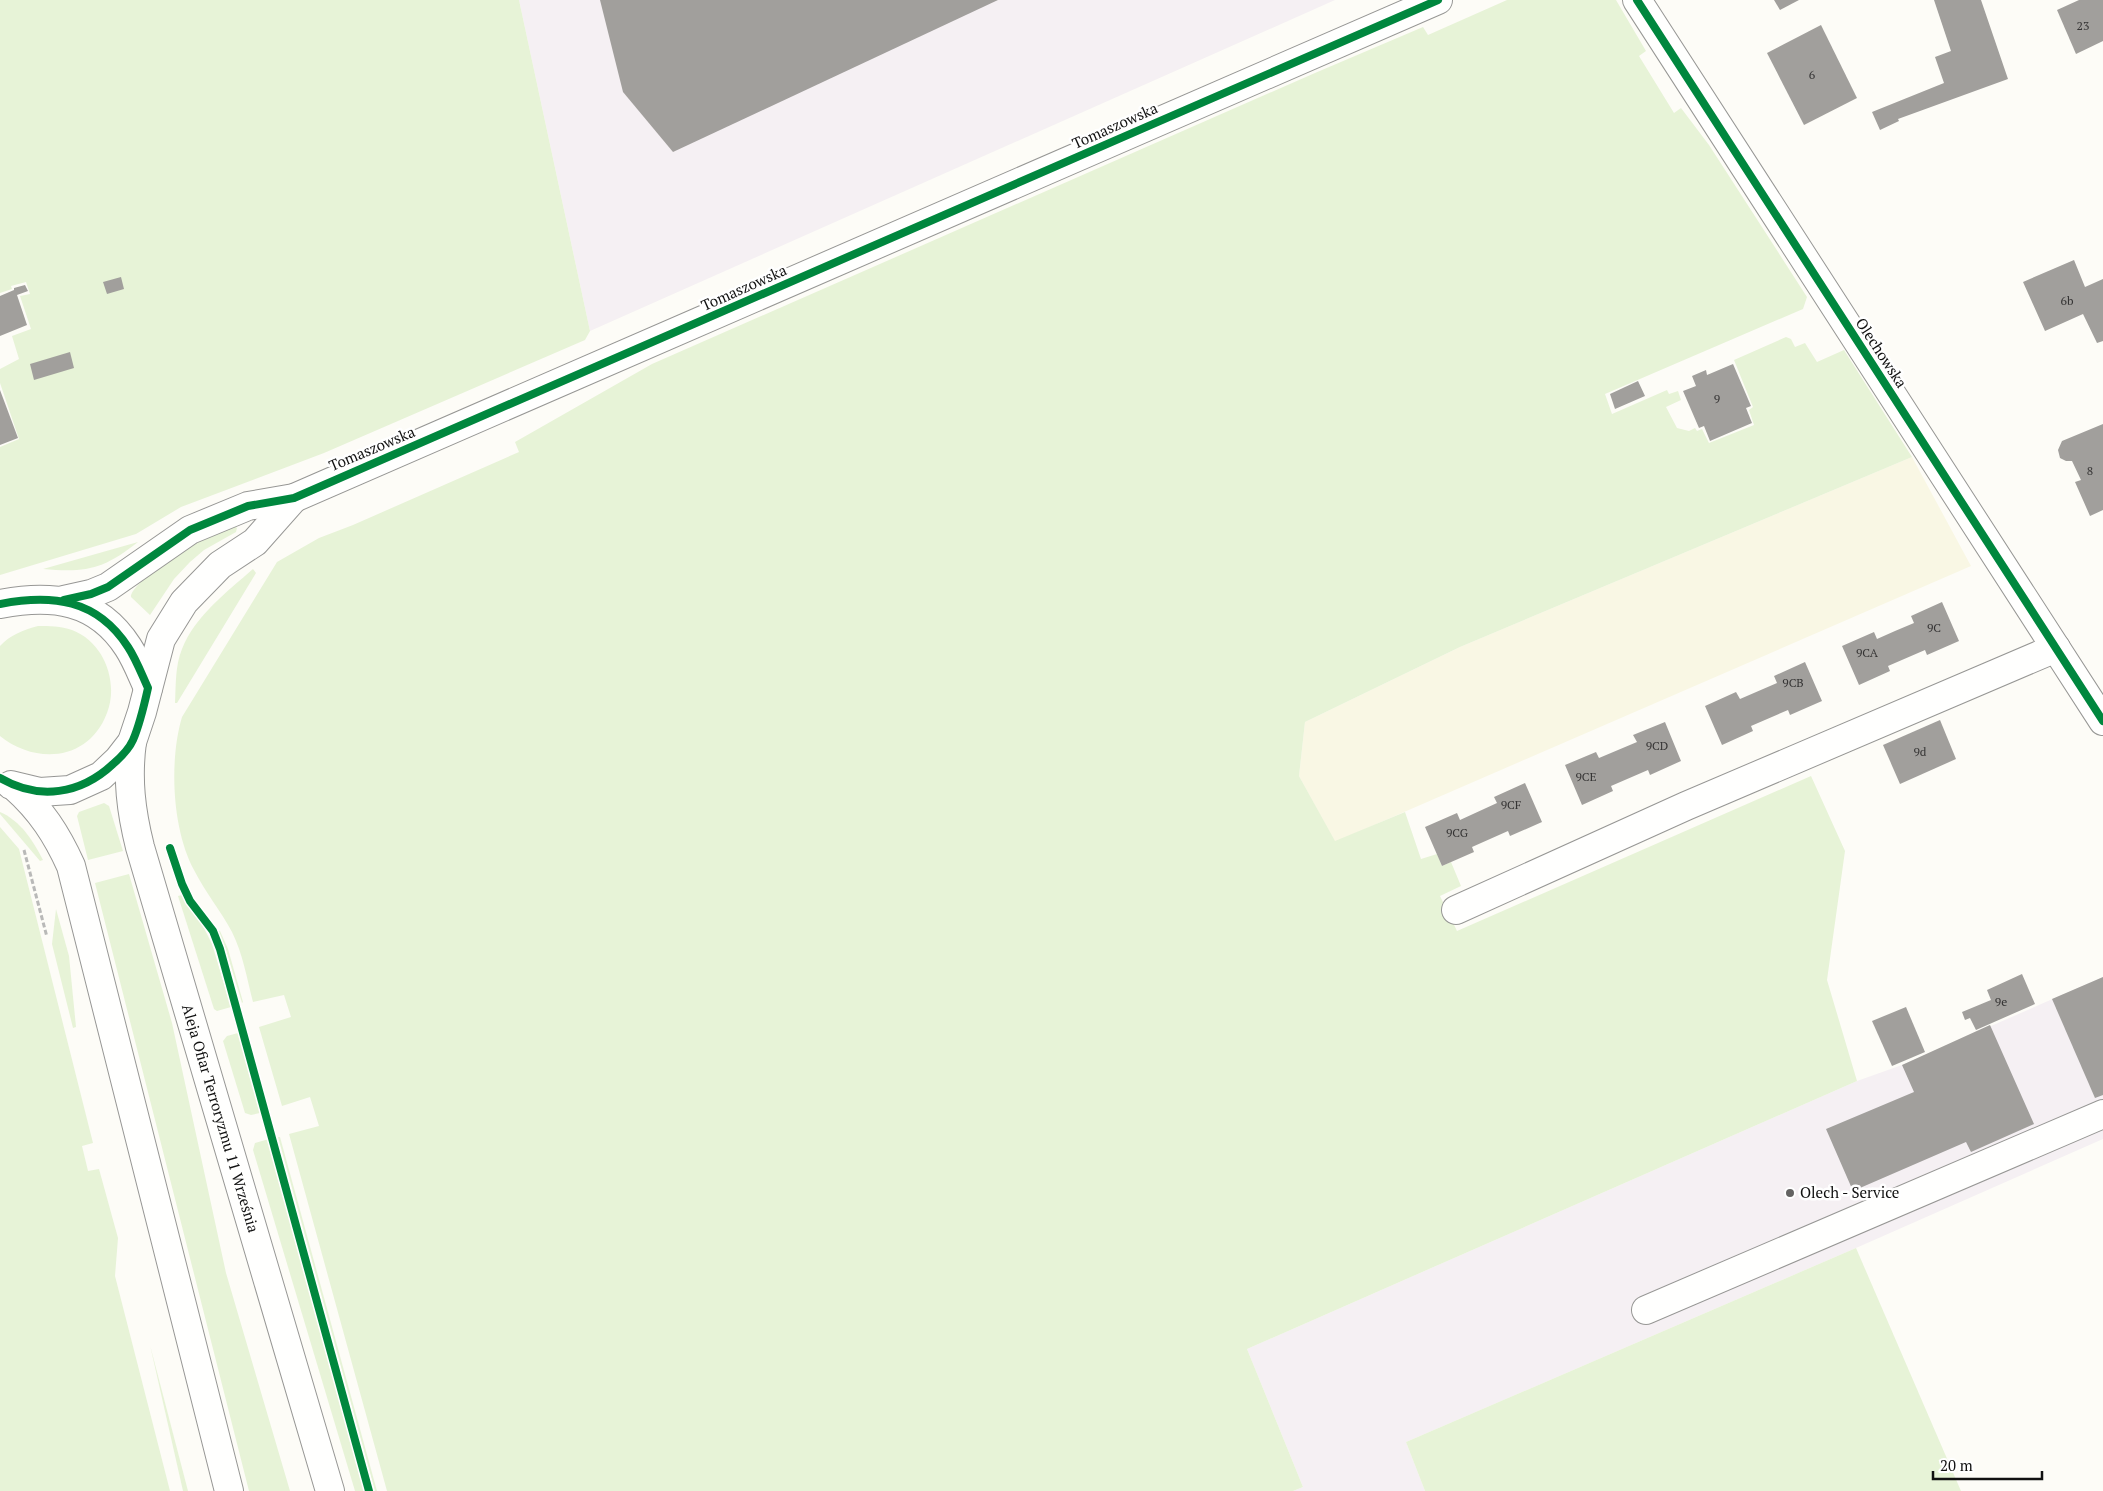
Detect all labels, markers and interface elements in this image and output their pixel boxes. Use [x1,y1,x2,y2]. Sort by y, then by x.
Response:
house number: 23 [2077,18,2089,33]
house number: 6 [1809,67,1816,82]
street label: Tomaszowska [1069,97,1161,153]
street label: Tomaszowska [698,259,790,315]
house number: 6b [2061,293,2074,308]
street label: Olechowska [1852,314,1912,392]
house number: 9 [1714,391,1720,406]
street label: Tomaszowska [326,421,418,475]
house number: 8 [2087,463,2093,478]
house number: 9C [1927,620,1941,635]
house number: 9CA [1856,645,1879,660]
house number: 9CB [1782,675,1804,690]
house number: 9CD [1646,738,1668,753]
house number: 9d [1913,744,1927,759]
house number: 9CE [1575,769,1597,784]
house number: 9CF [1501,797,1521,812]
house number: 9CG [1446,825,1469,840]
house number: 9e [1995,994,2007,1009]
street label: Aleja Ofiar Terroryzmu 11 Września [178,1002,264,1235]
place label: Olech - Service [1800,1182,1899,1202]
marker: Olech - Service [1784,1187,1796,1199]
scale bar [1933,1448,2042,1480]
text: 20 m [1940,1455,1973,1475]

